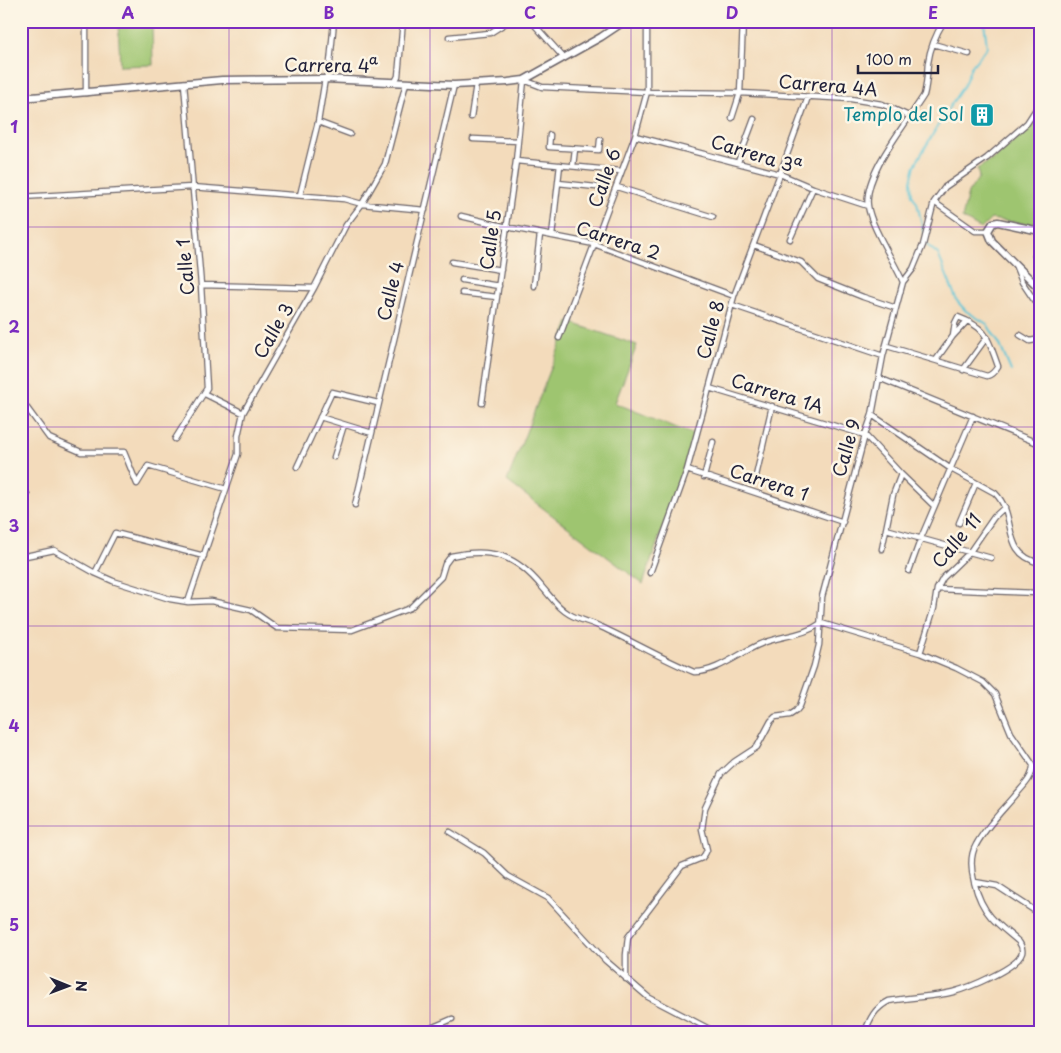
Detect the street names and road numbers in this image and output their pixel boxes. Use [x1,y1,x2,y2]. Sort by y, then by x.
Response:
street label: Carrera 4ª [284,50,379,79]
street label: Carrera 4A [778,67,879,102]
street label: Carrera 3ª [708,127,806,180]
street label: Calle 6 [580,144,627,211]
street label: Calle 5 [472,208,507,272]
street label: Carrera 2 [573,213,664,266]
street label: Calle 1 [169,238,200,297]
street label: Calle 4 [369,258,410,323]
street label: Calle 3 [246,297,300,363]
street label: Calle 8 [689,297,730,362]
street label: Carrera 1A [728,366,827,419]
street label: Calle 9 [824,415,867,480]
street label: Carrera 1 [726,456,812,507]
street label: Calle 11 [925,507,987,573]

